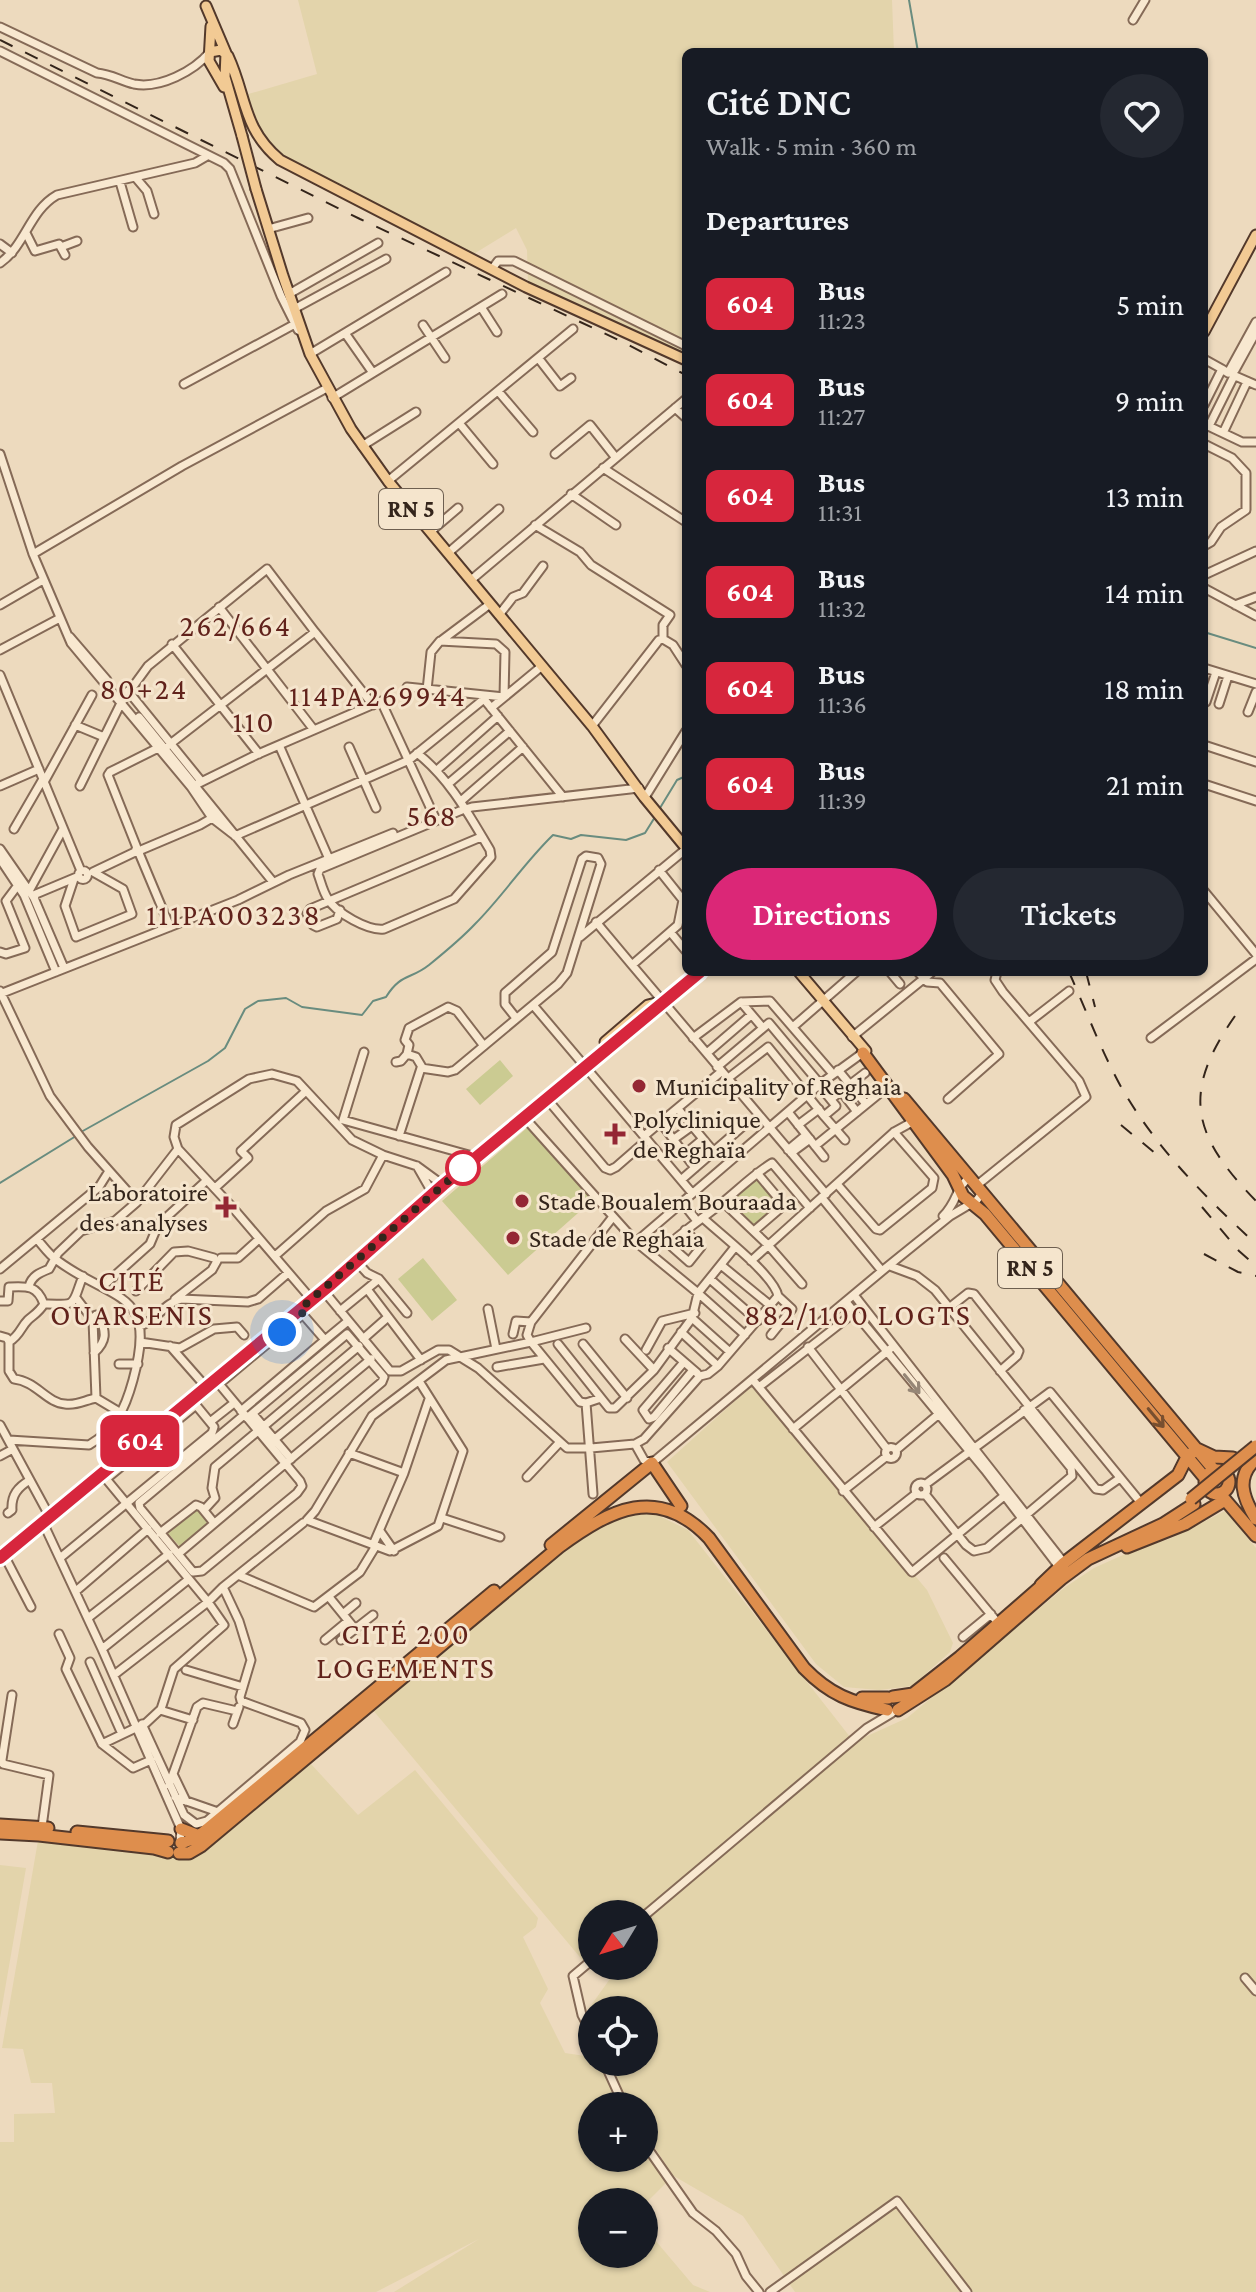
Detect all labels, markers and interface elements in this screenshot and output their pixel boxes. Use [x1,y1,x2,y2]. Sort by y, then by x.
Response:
button: heart [1100,74,1184,158]
text: Cité DNC [706,81,851,123]
text: Walk · 5 min · 360 m [706,132,917,161]
text: Departures [706,203,849,236]
text: Bus [818,273,865,306]
text: 604 [726,288,774,319]
text: 5 min [1116,288,1184,321]
text: 11:23 [818,306,866,335]
text: Bus [818,369,865,402]
text: 604 [726,384,774,415]
text: 9 min [1115,384,1184,417]
text: 11:27 [818,402,865,431]
text: Bus [818,465,865,498]
text: 604 [726,480,774,511]
text: 13 min [1106,480,1184,513]
road number: RN 5 [379,489,443,529]
text: 11:31 [818,498,862,527]
text: Bus [818,561,865,594]
text: 604 [726,576,774,607]
text: 14 min [1105,576,1184,609]
text: 11:32 [818,594,866,623]
district label: 262/664 [180,609,292,642]
text: Bus [818,657,865,690]
district label: 80+24 [100,672,188,705]
text: 604 [726,672,774,703]
text: 18 min [1104,672,1184,705]
district label: 114PA269944 [289,679,467,712]
text: 11:36 [818,690,867,719]
district label: 110 [233,705,275,738]
text: Bus [818,753,865,786]
text: 604 [726,768,774,799]
text: 21 min [1106,768,1184,801]
text: 11:39 [818,786,867,815]
district label: 568 [406,799,458,832]
button: Directions [706,868,937,960]
button: Tickets [953,868,1184,960]
district label: 111PA003238 [146,898,322,931]
place label: Municipality of Reghaia [655,1072,902,1101]
marker: Municipality of Reghaia [630,1077,648,1095]
place label: Polyclinique de Reghaïa [633,1105,761,1164]
marker: Polyclinique de Reghaïa [604,1123,626,1145]
unlabelled marker [446,1151,480,1185]
place label: Laboratoire des analyses [79,1178,208,1237]
place label: Stade Boualem Bouraada [538,1187,797,1216]
marker: Stade Boualem Bouraada [513,1192,531,1210]
marker: Laboratoire des analyses [215,1196,237,1218]
place label: Stade de Reghaia [529,1224,705,1253]
marker: Stade de Reghaia [504,1229,522,1247]
road number: RN 5 [998,1248,1062,1288]
district label: CITÉ OUARSENIS [50,1264,214,1331]
district label: 882/1100 LOGTS [744,1298,972,1331]
your location [262,1312,302,1352]
one-way arrow [904,1373,921,1394]
one-way arrow [1147,1408,1165,1428]
line badge: 604 [94,1415,186,1467]
text: 604 [116,1425,164,1456]
district label: CITÉ 200 LOGEMENTS [316,1617,496,1684]
north arrow [578,1900,658,1980]
map controls [578,1900,658,2268]
button: locate [578,1996,658,2076]
button: + [578,2092,658,2172]
button: − [578,2188,658,2268]

